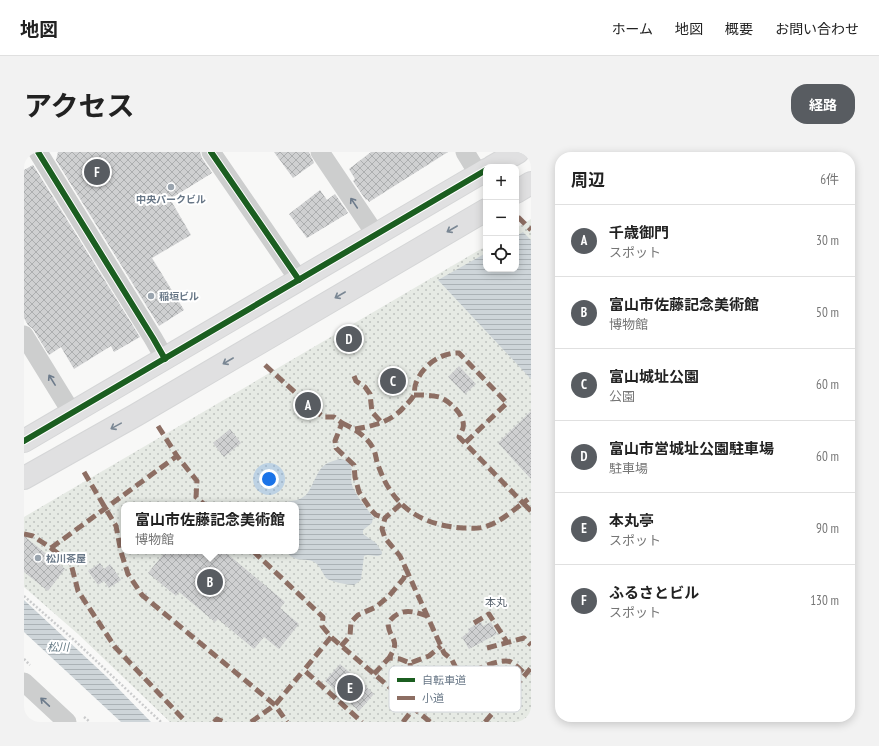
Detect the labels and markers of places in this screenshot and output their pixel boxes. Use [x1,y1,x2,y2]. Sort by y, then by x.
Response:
pin: F [84,157,110,187]
marker: 中央パークビル [166,182,176,192]
place label: 中央パークビル [136,193,206,206]
place label: 稲垣ビル [159,290,199,303]
marker: 稲垣ビル [146,291,156,301]
pin: D [336,324,362,354]
pin: C [380,366,406,396]
pin: A [295,390,321,420]
place label: 松川茶屋 [46,552,86,565]
marker: 松川茶屋 [33,553,43,563]
pin: B [197,567,223,597]
pin: E [337,673,363,703]

